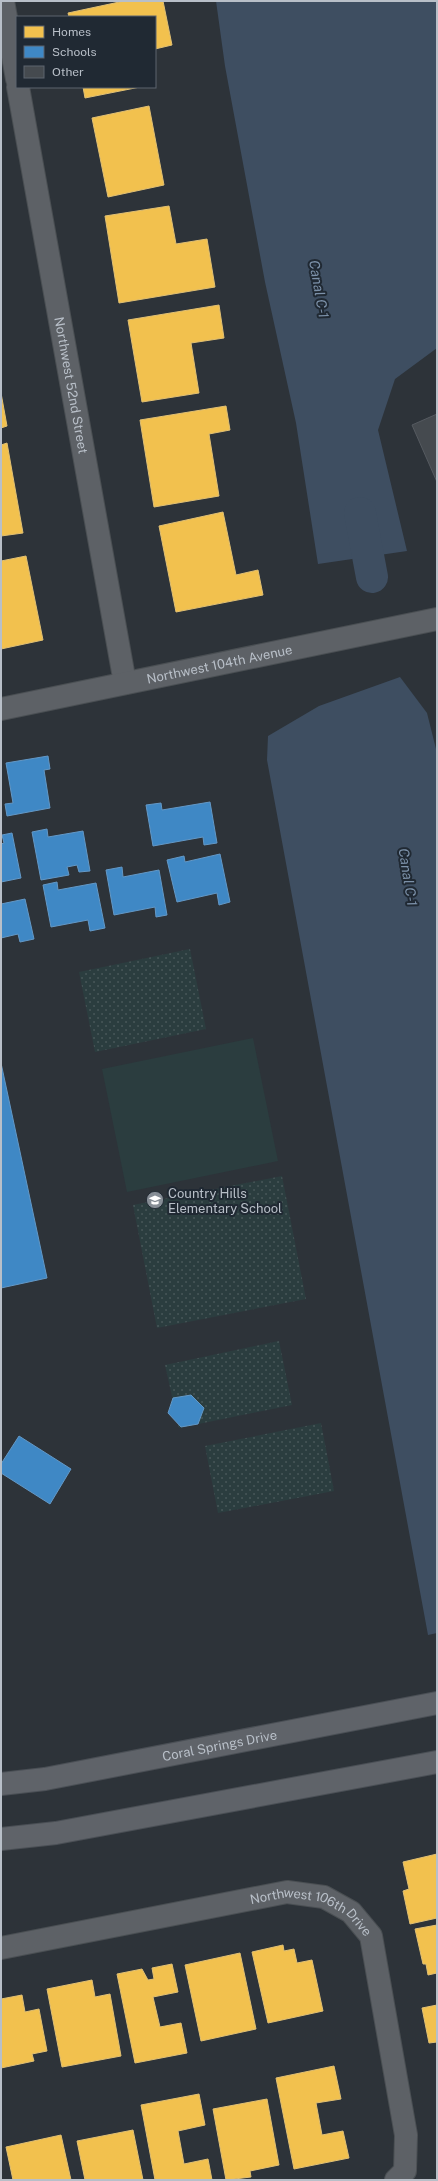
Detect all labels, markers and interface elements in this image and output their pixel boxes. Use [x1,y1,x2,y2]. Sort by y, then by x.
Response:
legend [16,16,156,88]
text: Homes [52,25,91,39]
text: Schools [52,45,97,59]
text: Other [52,65,84,79]
water label: Canal C-1 [306,259,332,319]
street label: Northwest 52nd Street [52,316,91,455]
street label: Northwest 104th Avenue [145,642,293,686]
water label: Canal C-1 [396,847,420,907]
place label: Country Hills Elementary School [168,1186,282,1216]
school or university icon: Country Hills Elementary School [145,1190,165,1210]
street label: Coral Springs Drive [161,1727,278,1764]
street label: Northwest 106th Drive [249,1884,375,1939]

